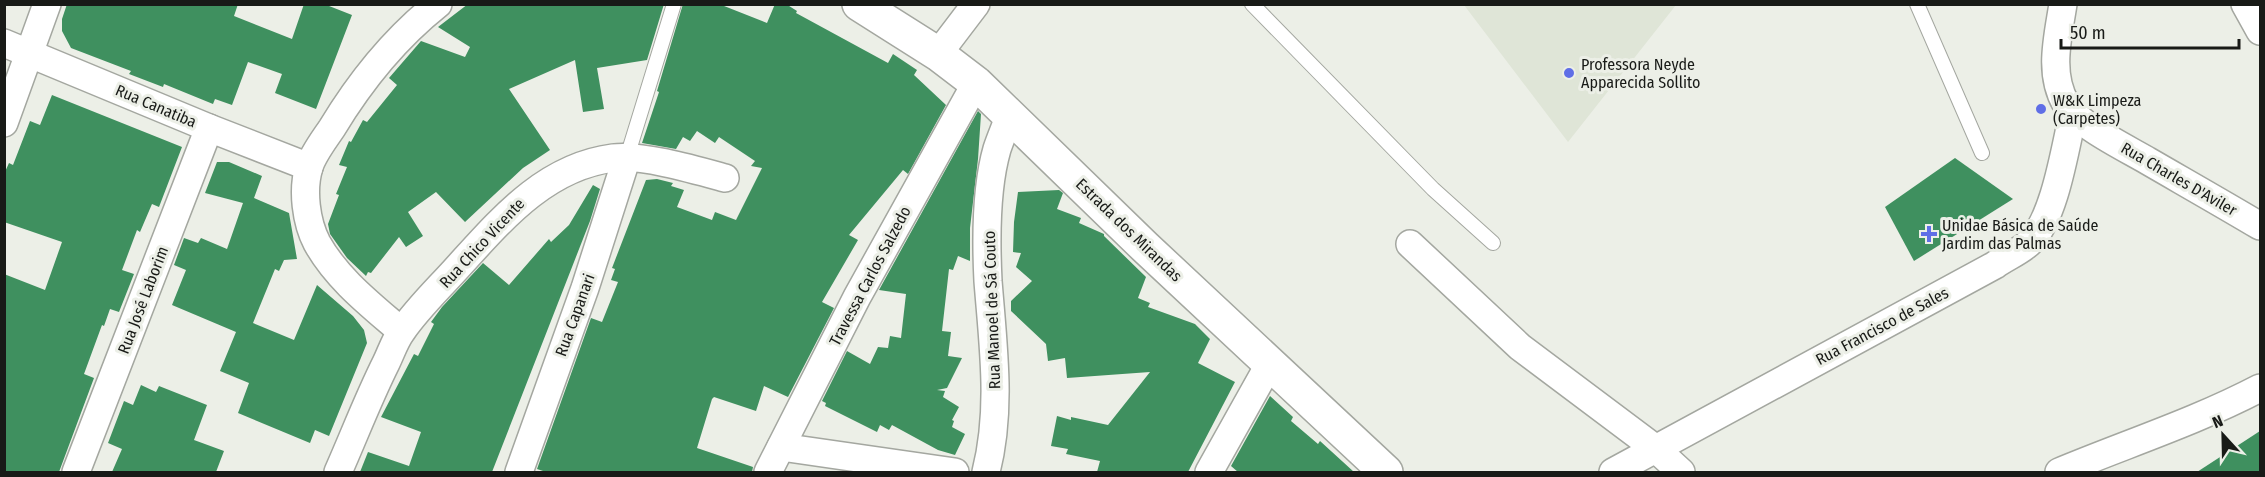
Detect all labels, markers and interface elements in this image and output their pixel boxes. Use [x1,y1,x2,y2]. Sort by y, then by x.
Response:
scale bar [2061,12,2240,50]
text: 50 m [2070,22,2106,44]
place label: Professora Neyde Apparecida Sollito [1581,55,1700,92]
marker: Professora Neyde Apparecida Sollito [1562,66,1576,80]
street label: Rua Canatiba [113,80,200,132]
place label: W&K Limpeza (Carpetes) [2053,91,2142,128]
marker: W&K Limpeza (Carpetes) [2034,102,2048,116]
street label: Rua Charles D'Aviler [2118,138,2241,220]
street label: Estrada dos Mirandas [1072,175,1186,286]
street label: Rua Chico Vicente [436,194,528,292]
street label: Travessa Carlos Salzedo [825,203,915,349]
place label: Unidae Básica de Saúde Jardim das Palmas [1942,216,2099,253]
marker: Unidae Básica de Saúde Jardim das Palmas [1920,225,1938,243]
street label: Rua Manoel de Sá Couto [980,231,1004,389]
street label: Rua José Laborim [114,244,172,356]
street label: Rua Capanari [551,271,599,359]
street label: Rua Francisco de Sales [1812,283,1952,369]
north arrow [2193,405,2253,465]
text: N [2210,411,2226,432]

